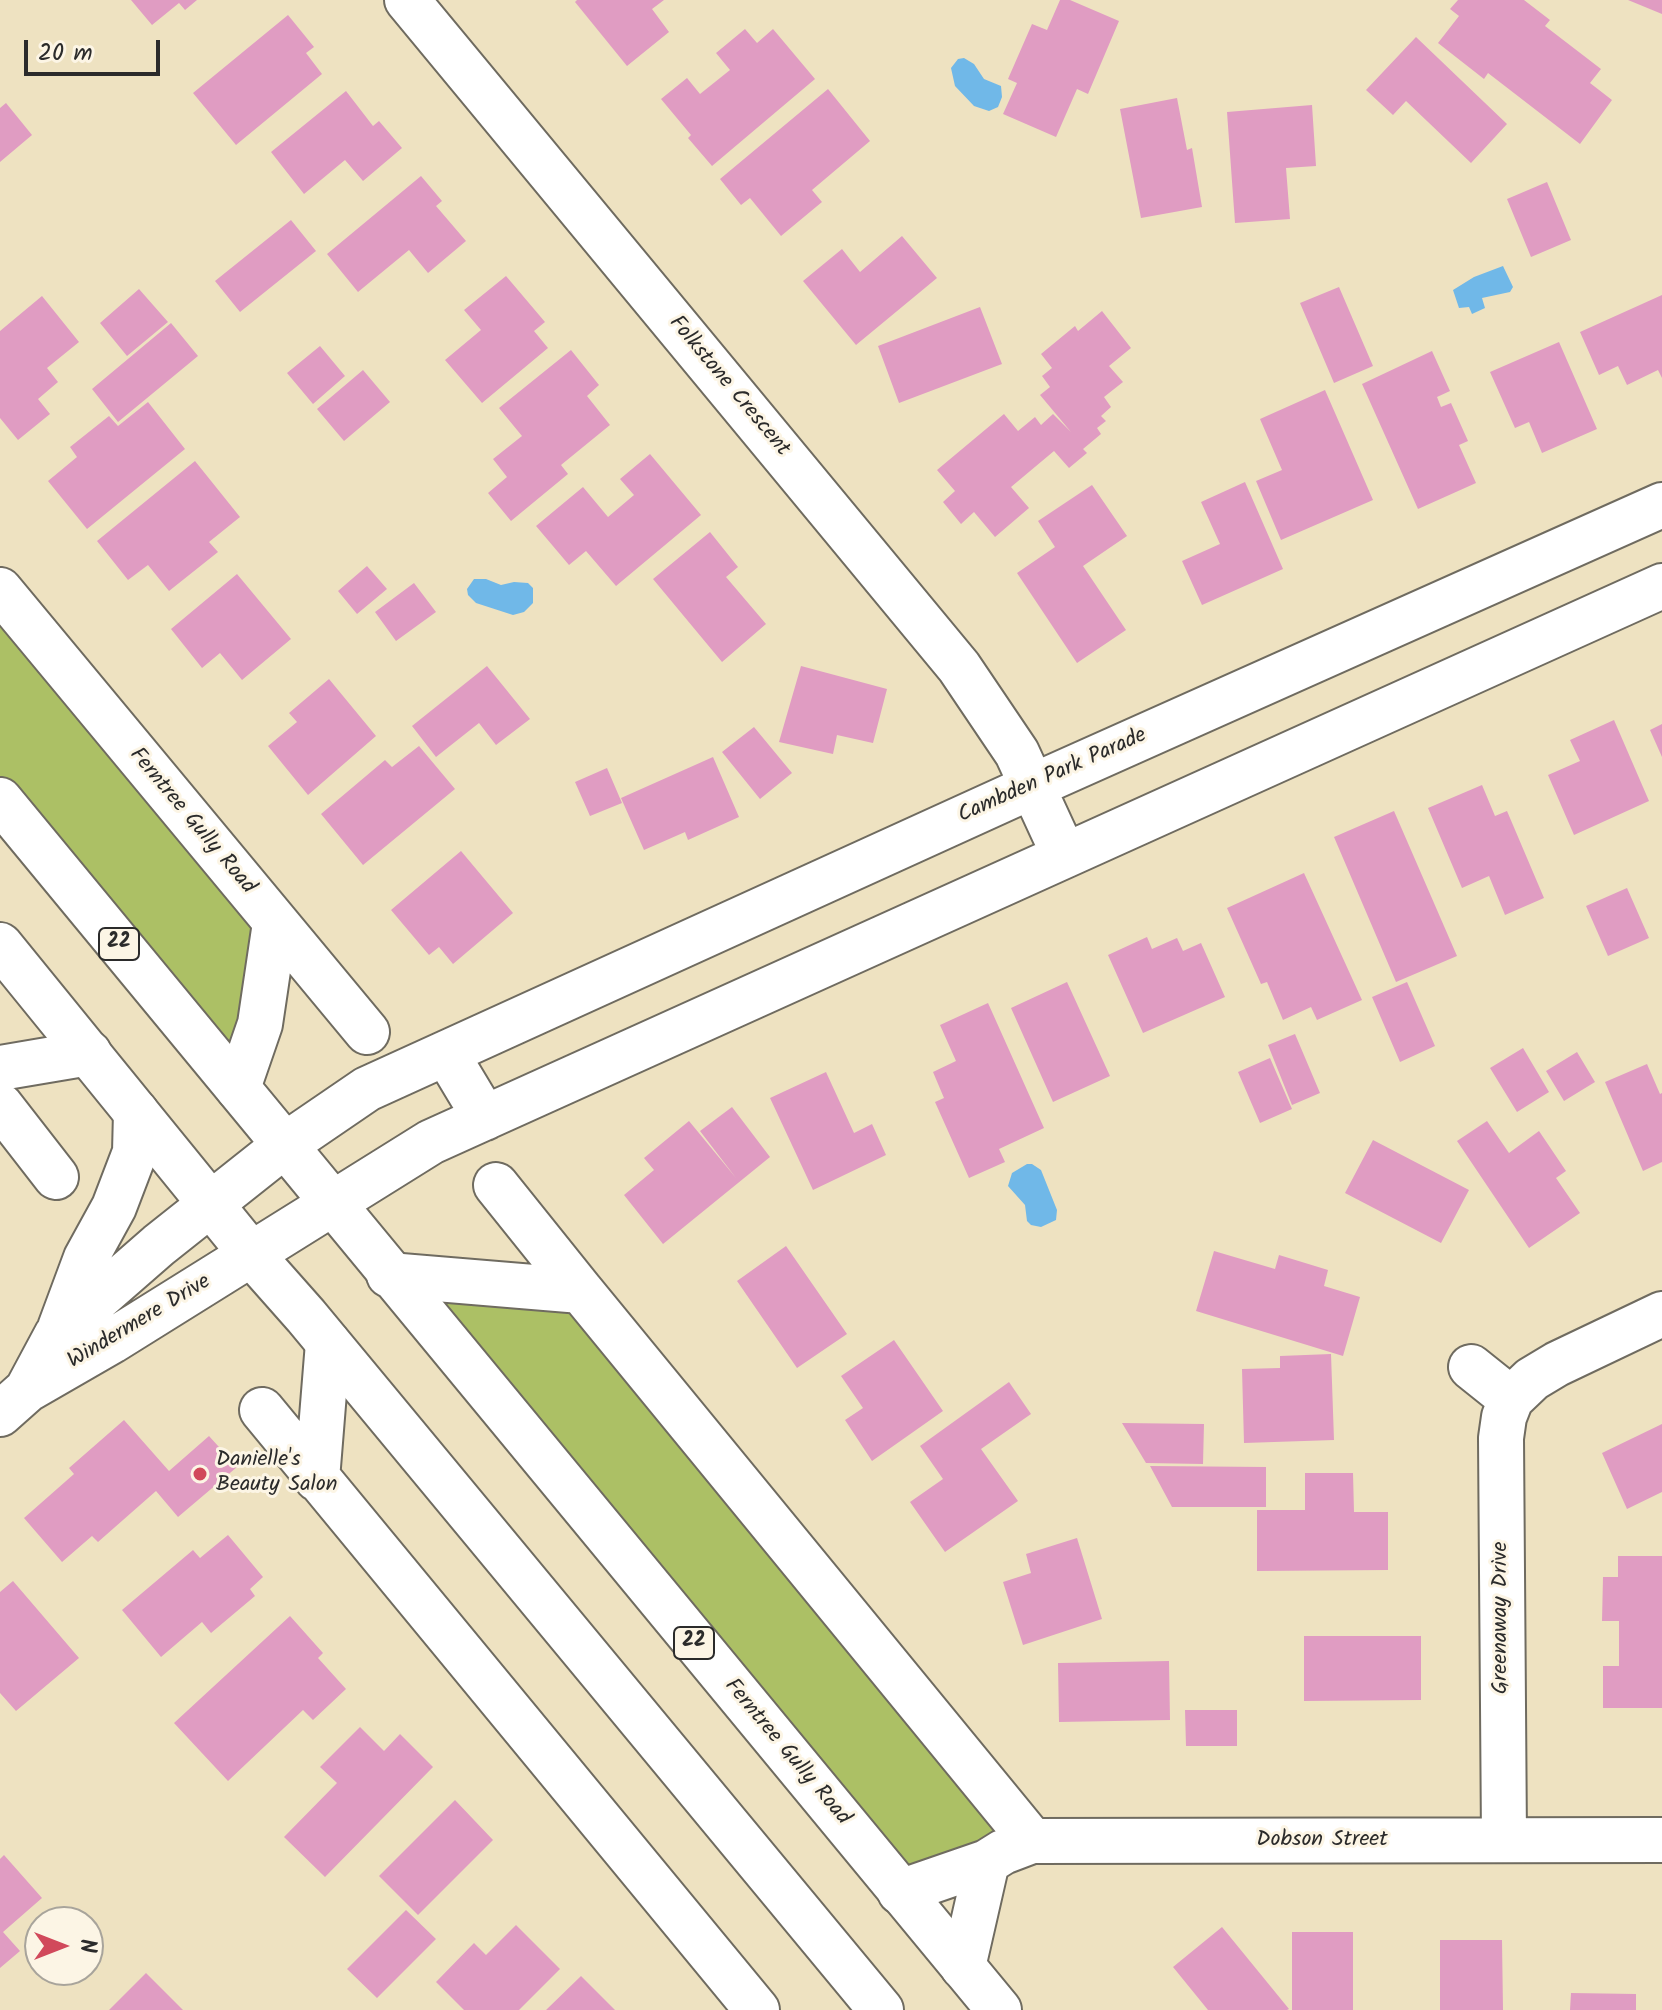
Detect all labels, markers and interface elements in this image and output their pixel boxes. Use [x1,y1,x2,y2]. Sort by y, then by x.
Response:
scale bar [28,24,164,74]
text: 20 m [38,34,93,73]
street label: Folkstone Crescent [662,311,794,463]
street label: Cambden Park Parade [955,724,1151,830]
street label: Ferntree Gully Road [122,743,260,901]
road number: 22 [99,928,139,960]
street label: Windermere Drive [64,1270,216,1376]
place label: Danielle's Beauty Salon [216,1448,338,1500]
marker: Danielle's Beauty Salon [191,1465,209,1483]
street label: Greenaway Drive [1489,1542,1515,1694]
road number: 22 [674,1627,714,1659]
street label: Ferntree Gully Road [717,1674,855,1832]
street label: Dobson Street [1256,1828,1388,1854]
north arrow [24,1906,104,1986]
text: N [69,1939,104,1953]

